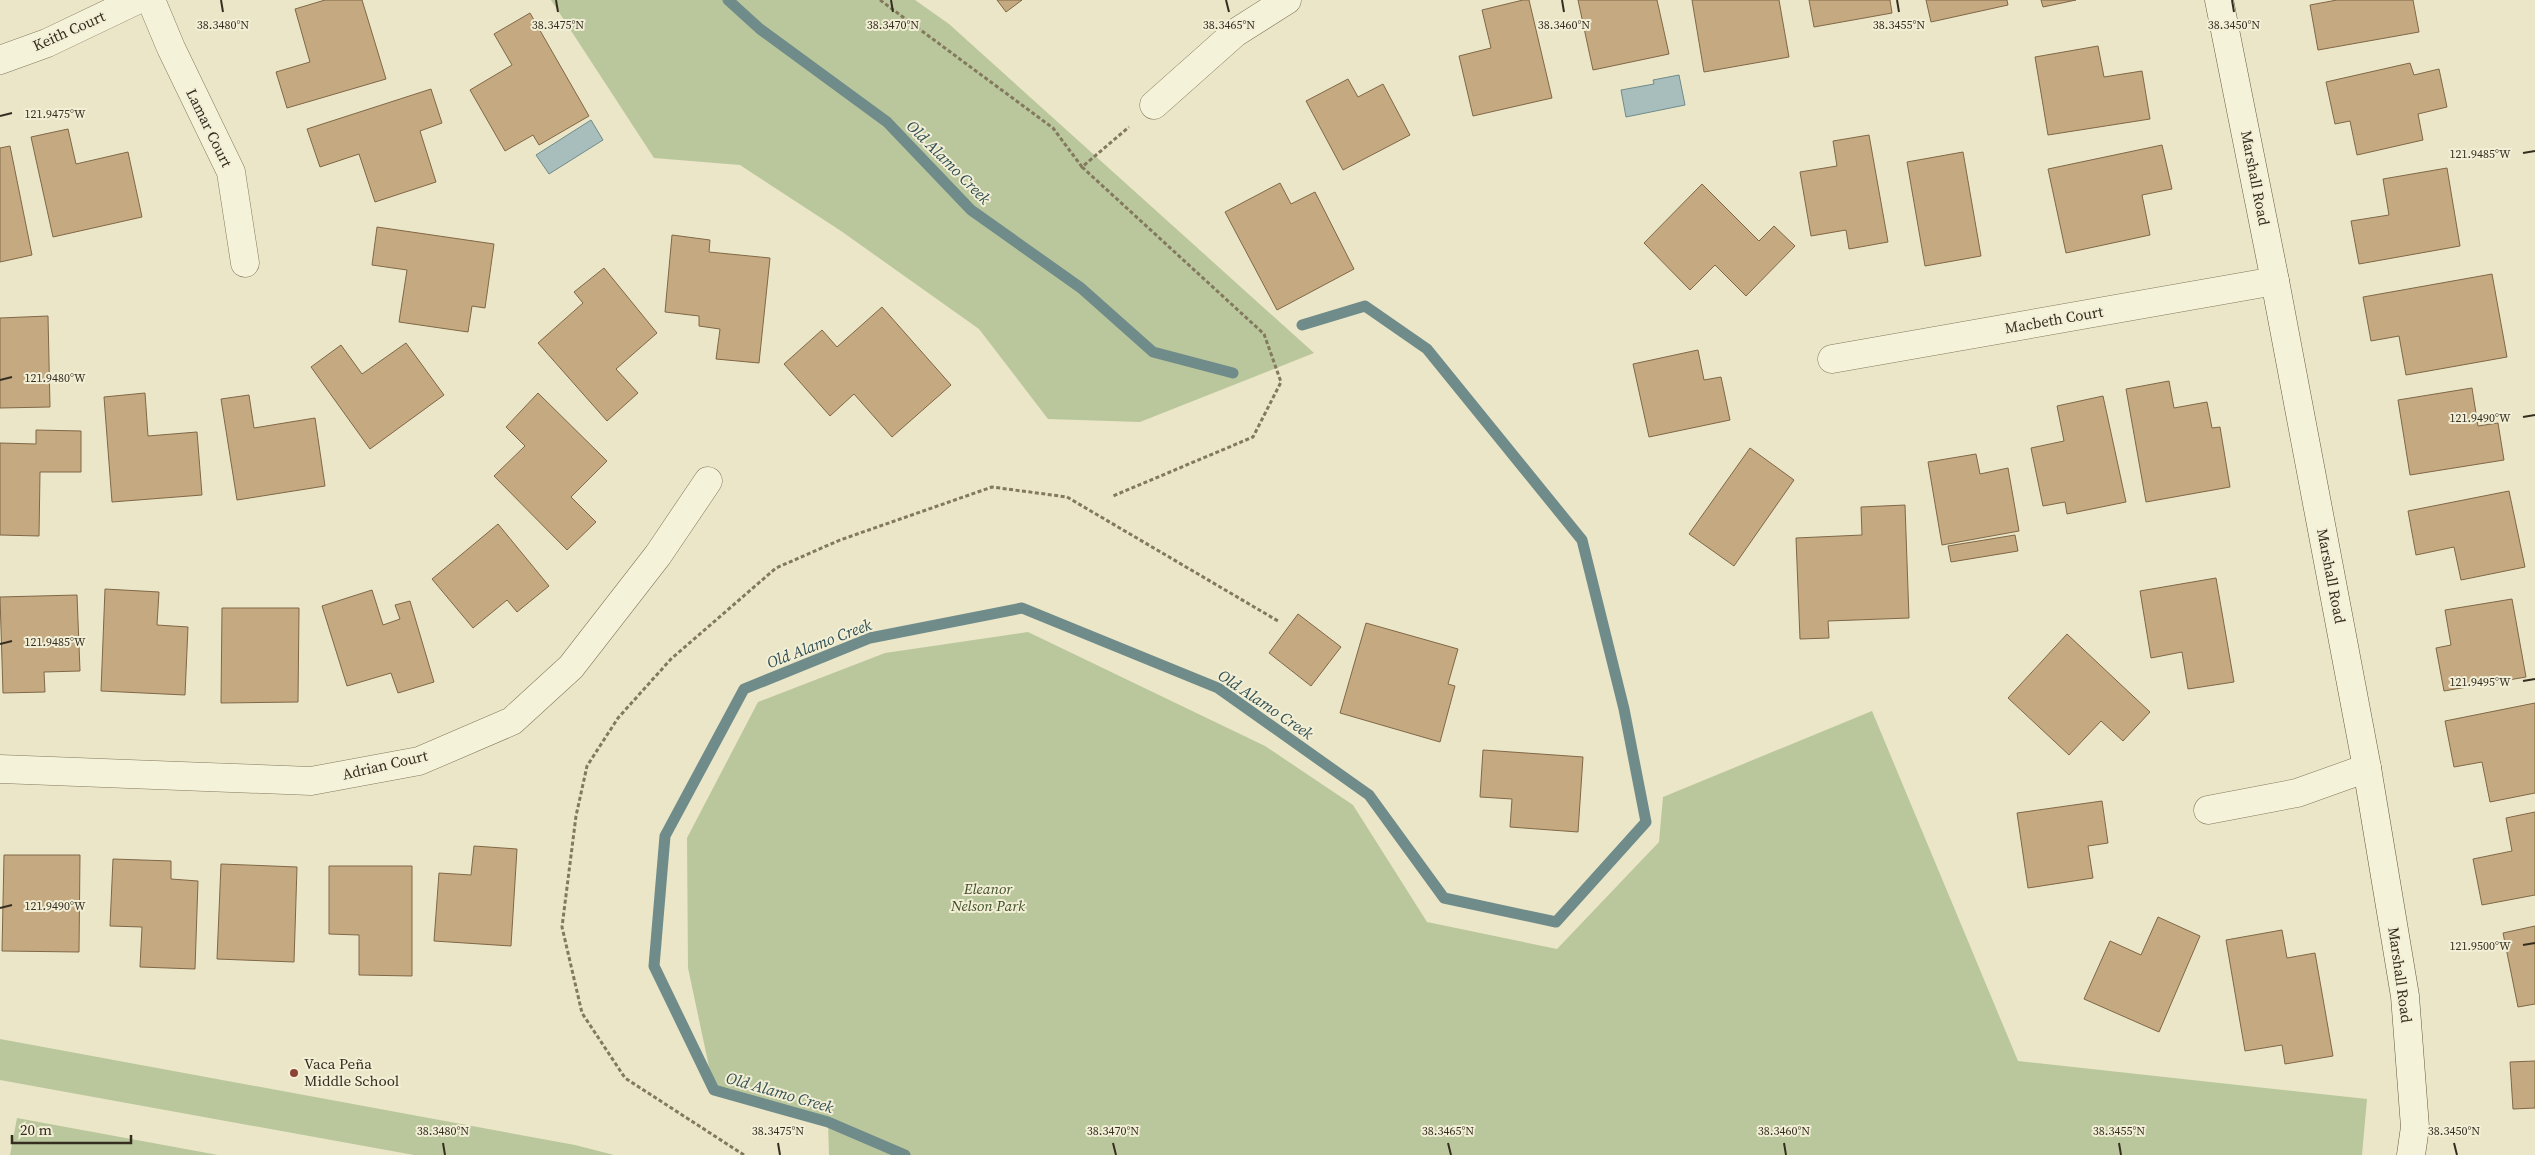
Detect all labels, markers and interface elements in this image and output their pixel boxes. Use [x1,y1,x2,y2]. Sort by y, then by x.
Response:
street label: Keith Court [29,5,108,56]
text: 38.3480°N [197,17,249,33]
text: 38.3475°N [532,17,584,33]
text: 38.3470°N [867,17,919,33]
text: 38.3465°N [1203,17,1255,33]
text: 38.3460°N [1538,17,1590,33]
text: 38.3455°N [1873,17,1925,33]
text: 38.3450°N [2208,17,2260,33]
street label: Lamar Court [181,85,238,171]
text: 121.9475°W [24,106,86,122]
water label: Old Alamo Creek [902,115,996,209]
street label: Marshall Road [2236,129,2275,228]
text: 121.9485°W [2449,146,2511,162]
street label: Macbeth Court [2003,301,2105,338]
text: 121.9480°W [24,370,86,386]
text: 121.9490°W [2449,410,2511,426]
street label: Marshall Road [2312,527,2351,626]
water label: Old Alamo Creek [763,613,875,673]
text: 121.9485°W [24,634,86,650]
water label: Old Alamo Creek [1214,664,1318,744]
text: 121.9495°W [2449,674,2511,690]
street label: Adrian Court [340,744,430,785]
park label: Eleanor Nelson Park [950,878,1026,916]
text: 121.9490°W [24,898,86,914]
street label: Marshall Road [2383,926,2418,1025]
text: 121.9500°W [2449,938,2511,954]
place label: Vaca Peña Middle School [304,1053,400,1091]
water label: Old Alamo Creek [724,1066,837,1118]
marker: Vaca Peña Middle School [288,1067,300,1079]
scale bar [12,1112,131,1144]
text: 20 m [20,1119,52,1140]
text: 38.3480°N [417,1123,469,1139]
text: 38.3475°N [752,1123,804,1139]
text: 38.3470°N [1087,1123,1139,1139]
text: 38.3465°N [1422,1123,1474,1139]
text: 38.3460°N [1758,1123,1810,1139]
text: 38.3455°N [2093,1123,2145,1139]
text: 38.3450°N [2428,1123,2480,1139]

